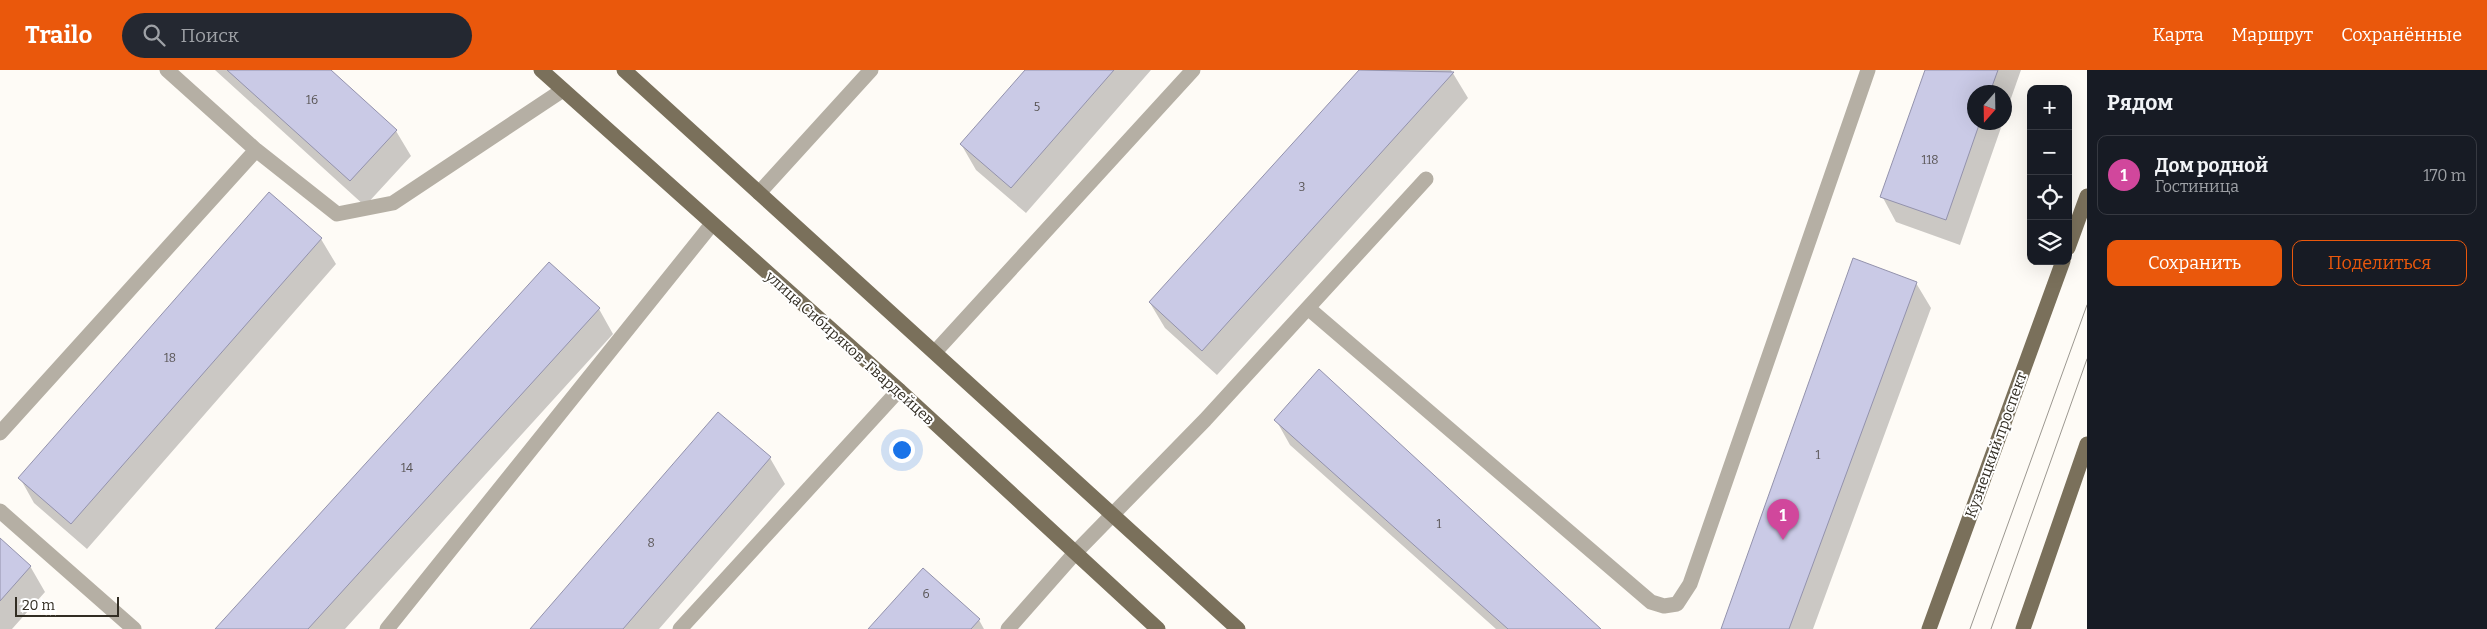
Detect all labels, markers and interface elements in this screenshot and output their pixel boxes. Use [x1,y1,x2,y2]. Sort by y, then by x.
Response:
search box [122,13,472,58]
text: Trailo [25,21,92,49]
icon: search [140,21,168,49]
text: Поиск [180,24,239,47]
text: Карта [2153,24,2204,46]
text: Маршрут [2232,24,2313,46]
text: Сохранённые [2341,24,2462,46]
north arrow [1967,85,2012,130]
map controls [2027,85,2072,265]
button: + [2027,85,2072,130]
text: Рядом [2107,90,2173,116]
house number: 16 [306,93,318,107]
house number: 5 [1034,100,1040,114]
button: − [2027,130,2072,175]
house number: 118 [1922,153,1938,167]
text: Дом родной [2155,154,2268,177]
text: 1 [2121,166,2127,185]
text: 170 m [2423,166,2466,185]
button: locate [2027,175,2072,220]
text: Гостиница [2155,177,2239,196]
house number: 3 [1299,180,1306,194]
button: layers [2027,220,2072,265]
button: Сохранить [2107,240,2282,286]
button: Поделиться [2292,240,2467,286]
street label: улица Сибиряков-Гвардейцев [761,267,938,429]
house number: 18 [164,351,176,365]
street label: Кузнецкий проспект [1961,369,2031,520]
your location [889,437,915,463]
house number: 1 [1816,448,1821,462]
house number: 14 [401,461,413,475]
pin: 1 [1767,499,1799,540]
house number: 1 [1437,517,1442,531]
house number: 8 [647,536,655,550]
house number: 6 [922,587,930,601]
scale bar [15,594,119,617]
text: 20 m [22,597,55,614]

